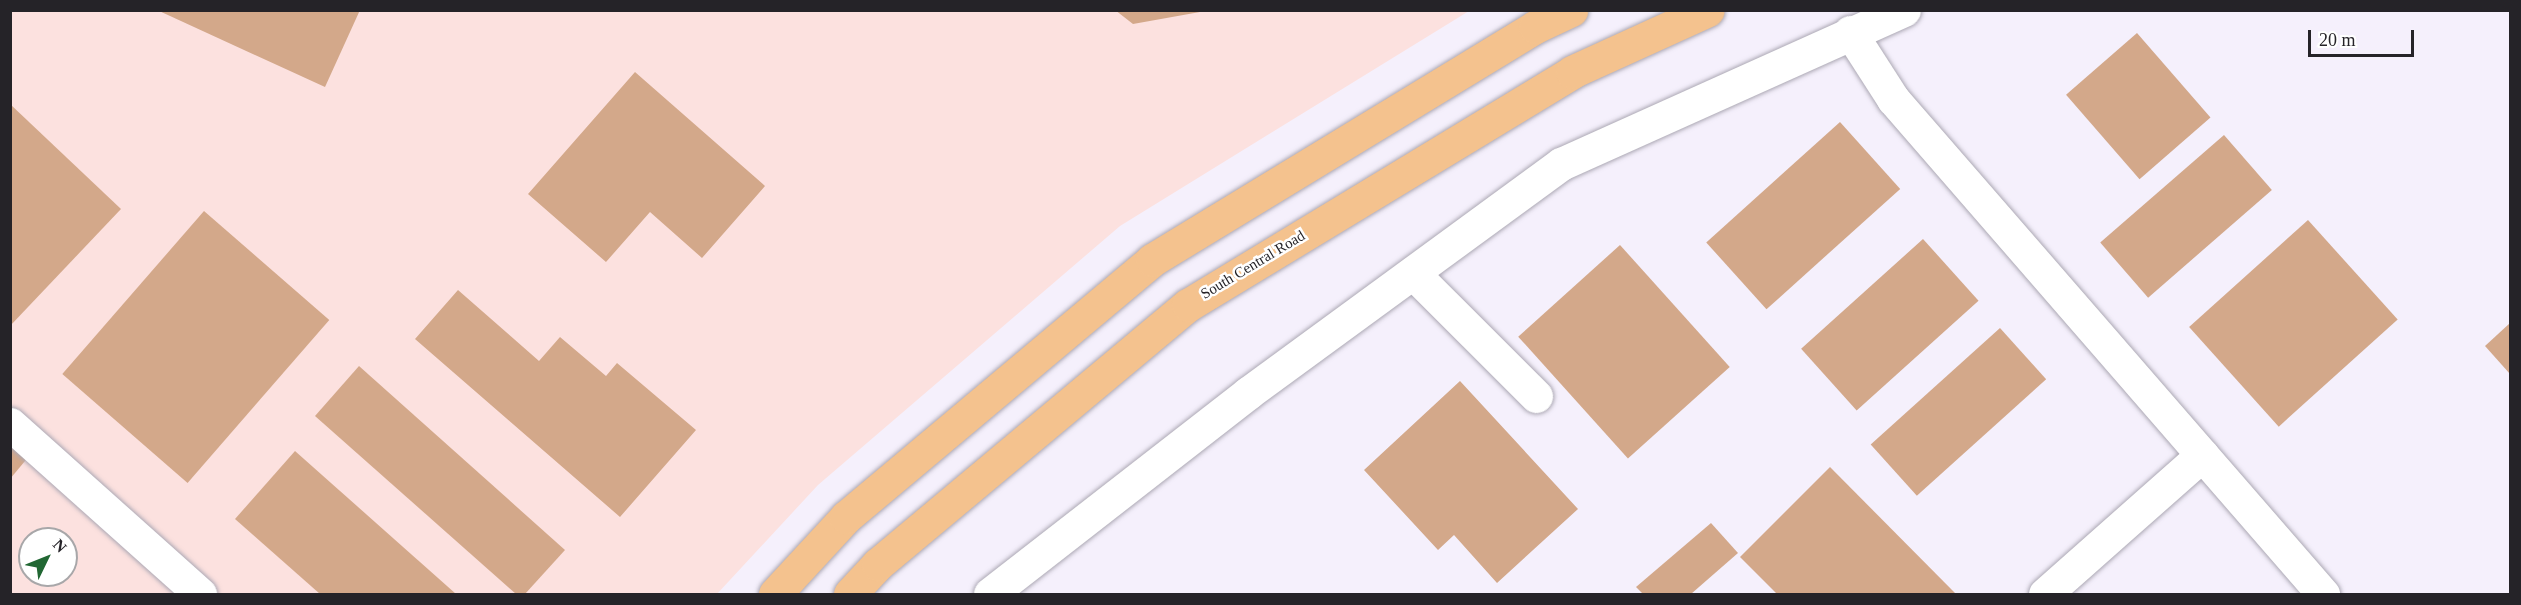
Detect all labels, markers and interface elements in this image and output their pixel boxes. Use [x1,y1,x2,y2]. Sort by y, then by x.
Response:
scale bar [2311,18,2418,56]
text: 20 m [2319,30,2356,50]
street label: South Central Road [1198,227,1308,303]
north arrow [18,527,78,587]
text: N [50,536,70,556]

